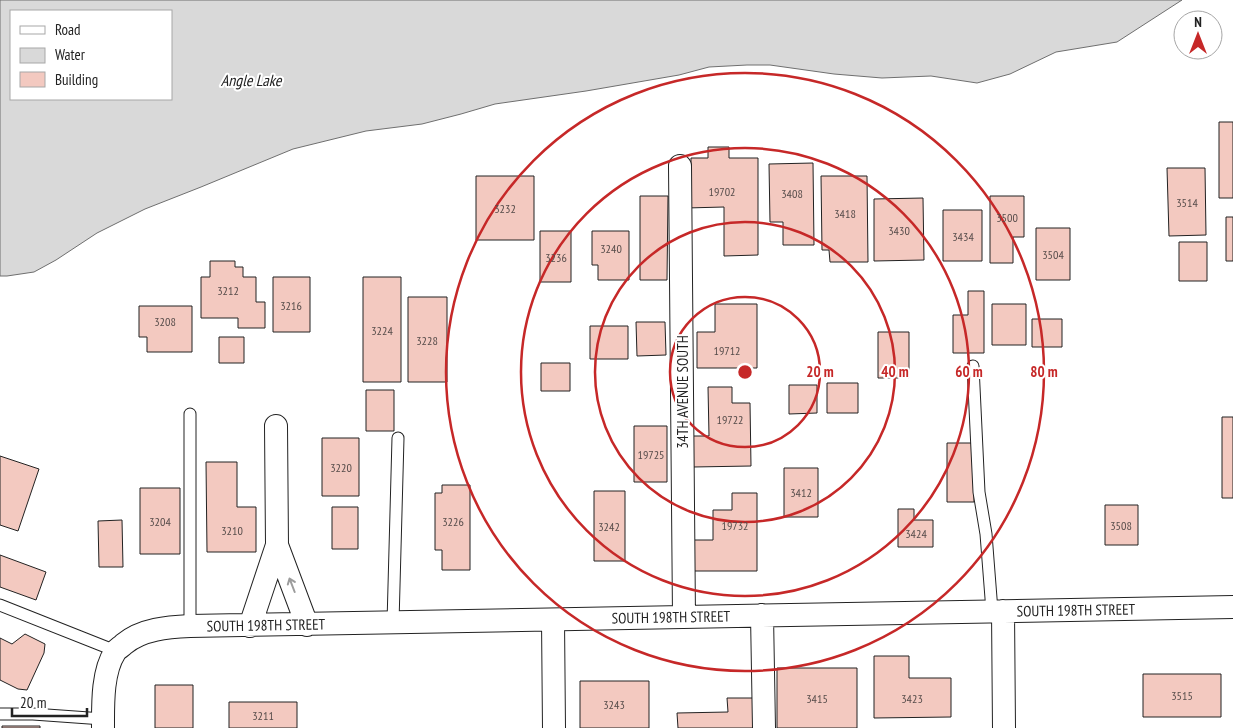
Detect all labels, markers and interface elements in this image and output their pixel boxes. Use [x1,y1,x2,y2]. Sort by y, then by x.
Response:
legend [10,10,172,100]
north arrow [1173,10,1223,60]
text: N [1194,13,1202,31]
text: Road [55,20,81,39]
text: Water [55,45,86,64]
text: Building [55,70,98,89]
water label: Angle Lake [221,70,283,90]
house number: 19702 [708,184,736,199]
house number: 3408 [781,186,803,201]
house number: 3514 [1176,195,1198,210]
house number: 3232 [494,201,516,216]
house number: 3418 [834,206,856,221]
house number: 3500 [996,210,1018,225]
house number: 3430 [888,223,910,238]
house number: 3434 [952,229,974,244]
house number: 3240 [600,241,622,256]
house number: 3504 [1042,247,1064,262]
house number: 3236 [545,250,567,265]
house number: 3212 [217,283,239,298]
house number: 3216 [280,298,302,313]
house number: 3208 [154,314,176,329]
house number: 3224 [371,323,393,338]
house number: 3228 [416,333,438,348]
street label: 34TH AVENUE SOUTH [673,335,692,449]
house number: 19712 [713,343,741,358]
text: 20 m [806,362,834,381]
text: 40 m [881,362,909,381]
text: 60 m [955,362,983,381]
text: 80 m [1030,362,1058,381]
centre of rings [736,363,754,381]
house number: 19722 [716,412,744,427]
house number: 19725 [637,447,665,462]
house number: 3220 [330,460,352,475]
house number: 3412 [790,485,812,500]
house number: 3204 [149,514,171,529]
house number: 3226 [442,514,464,529]
house number: 19732 [721,518,749,533]
house number: 3508 [1110,518,1132,533]
house number: 3242 [598,519,620,534]
house number: 3210 [221,523,243,538]
house number: 3424 [905,526,927,541]
one-way arrow [287,578,296,593]
street label: SOUTH 198TH STREET [1017,599,1136,621]
street label: SOUTH 198TH STREET [612,606,731,628]
street label: SOUTH 198TH STREET [207,614,326,636]
scale bar [12,686,88,718]
house number: 3515 [1171,688,1193,703]
house number: 3415 [806,691,828,706]
house number: 3423 [901,691,923,706]
text: 20 m [20,693,46,712]
house number: 3243 [603,697,625,712]
house number: 3211 [252,708,274,723]

